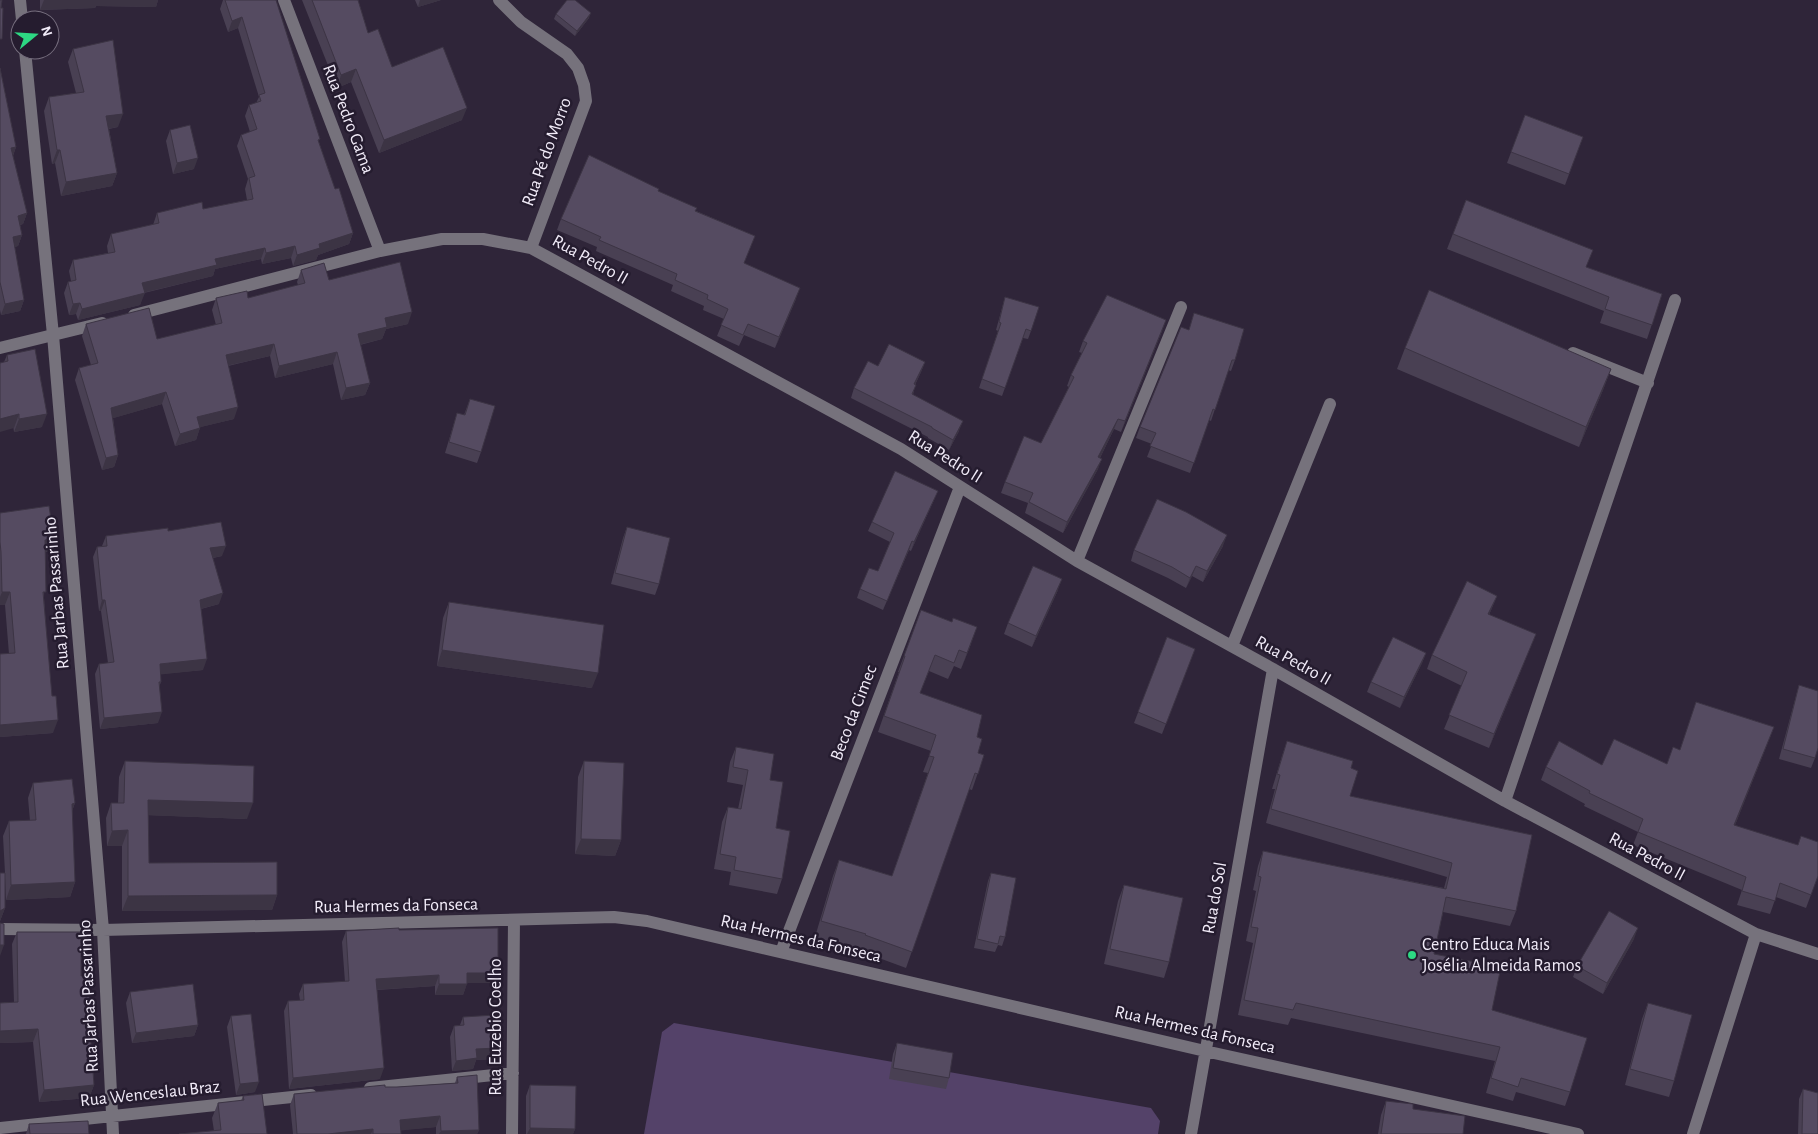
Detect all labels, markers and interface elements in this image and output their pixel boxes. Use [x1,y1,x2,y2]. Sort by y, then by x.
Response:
north arrow [10,10,60,60]
text: N [38,24,55,38]
street label: Rua Pedro Gama [319,62,377,176]
street label: Rua Pé do Morro [519,95,575,209]
street label: Rua Pedro II [549,232,631,288]
street label: Rua Pedro II [905,427,985,487]
street label: Rua Jarbas Passarinho [41,516,73,670]
street label: Rua Pedro II [1252,633,1334,689]
street label: Beco da Cimec [828,663,880,763]
street label: Rua Pedro II [1606,829,1688,885]
street label: Rua do Sol [1200,861,1230,935]
street label: Rua Hermes da Fonseca [314,896,478,916]
street label: Rua Hermes da Fonseca [719,912,883,966]
street label: Rua Jarbas Passarinho [76,919,102,1073]
place label: Centro Educa Mais Josélia Almeida Ramos [1422,936,1581,975]
marker: Centro Educa Mais Josélia Almeida Ramos [1406,949,1418,961]
street label: Rua Euzebio Coelho [487,958,505,1096]
street label: Rua Hermes da Fonseca [1113,1003,1277,1057]
street label: Rua Wenceslau Braz [79,1078,221,1110]

